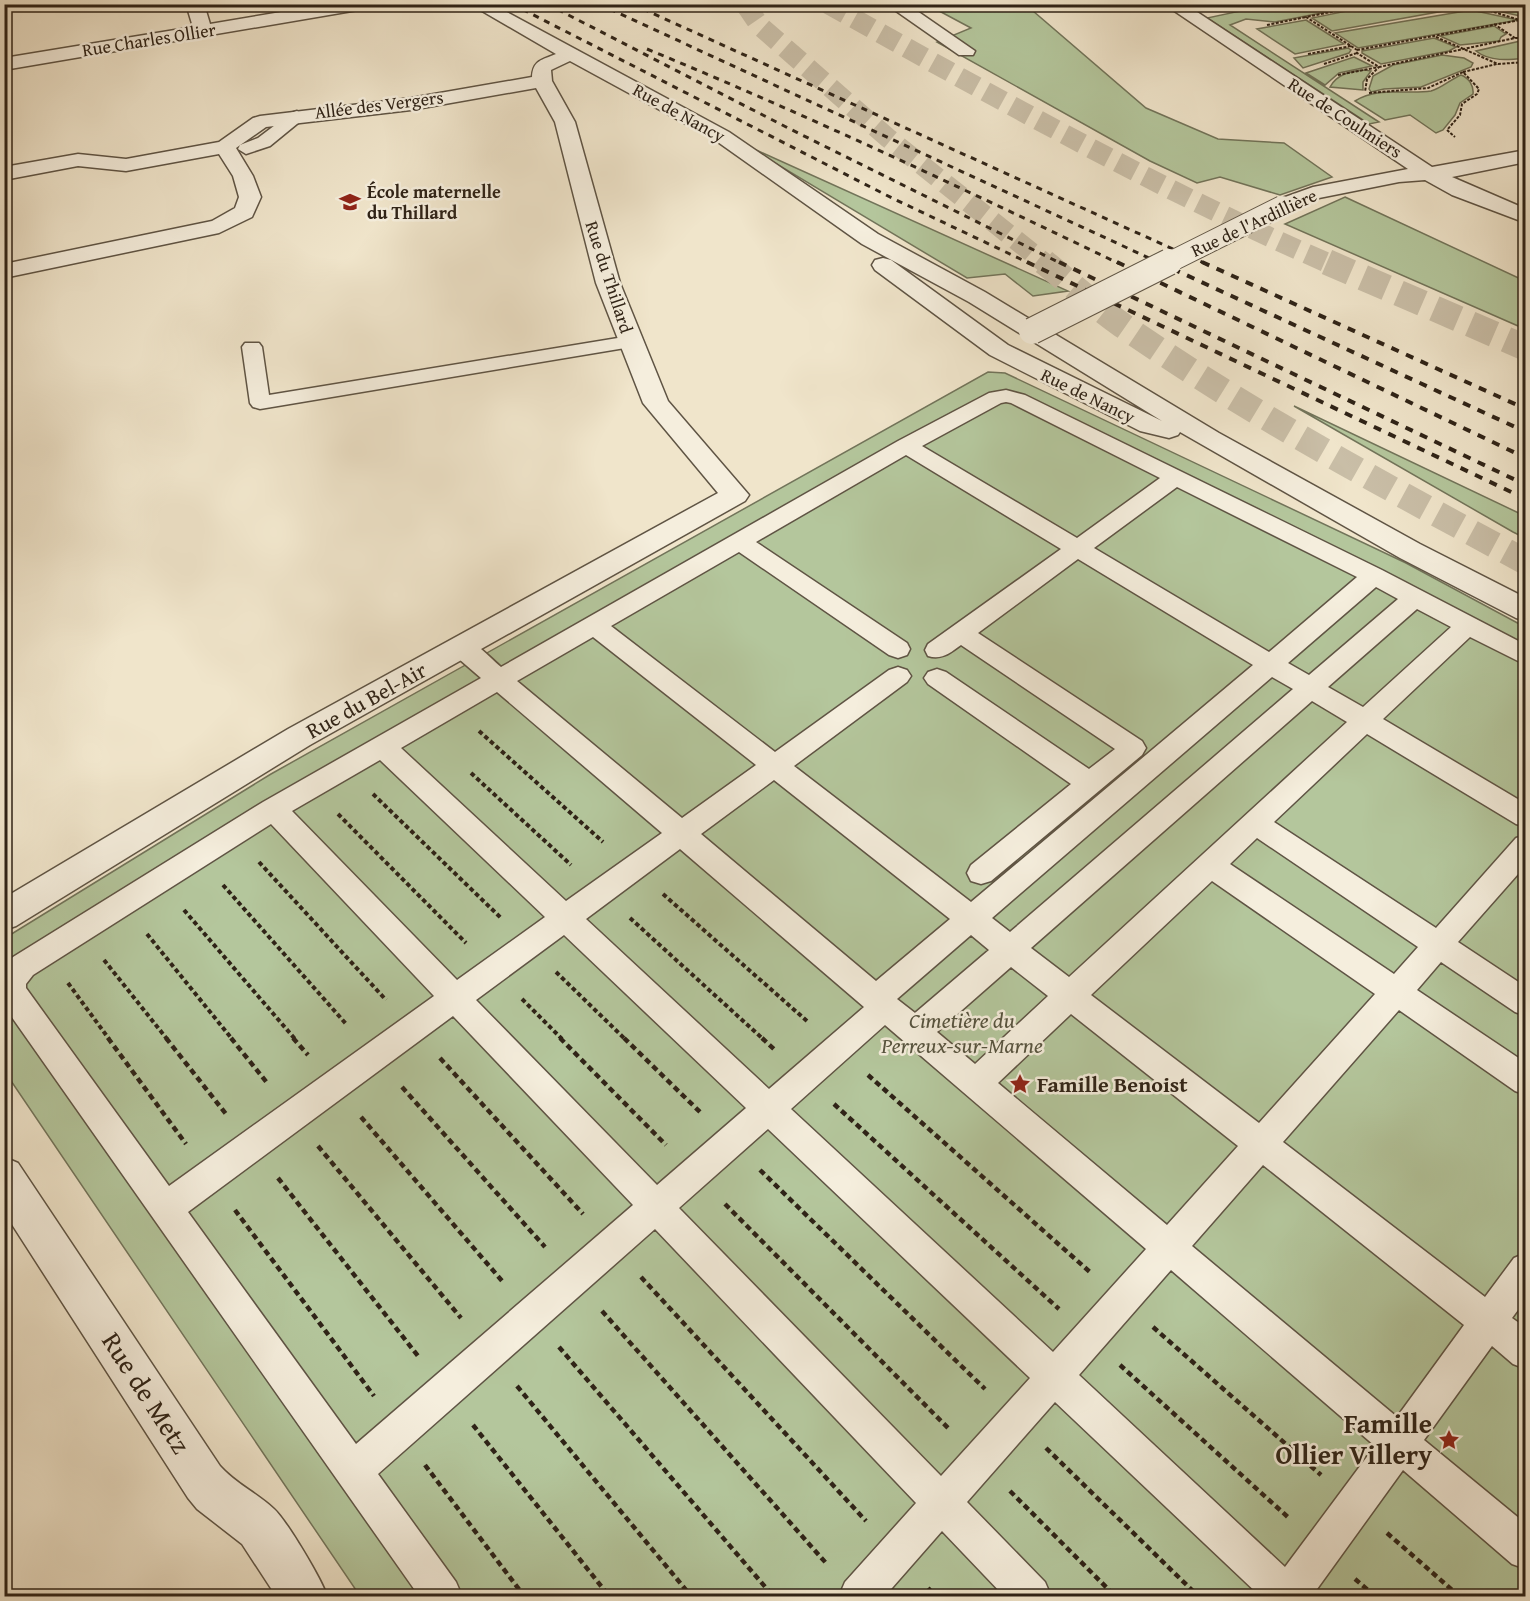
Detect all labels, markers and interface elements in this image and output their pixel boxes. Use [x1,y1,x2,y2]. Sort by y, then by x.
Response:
street label: Rue Charles Ollier [80,16,218,63]
street label: Rue de Coulmiers [1283,71,1408,165]
street label: Rue de Nancy [628,76,730,149]
street label: Allée des Vergers [313,83,445,126]
place label: École maternelle du Thillard [367,178,501,226]
street label: Rue de l'Ardillière [1186,182,1321,264]
school or university icon: École maternelle du Thillard [338,190,362,214]
street label: Rue du Thillard [579,217,640,337]
street label: Rue de Nancy [1037,361,1140,430]
street label: Rue du Bel-Air [300,654,432,746]
park label: Cimetière du Perreux-sur-Marne [880,1004,1043,1061]
place label: Famille Benoist [1037,1068,1188,1100]
place icon: Famille Benoist [1008,1072,1032,1096]
street label: Rue de Metz [92,1324,201,1461]
place label: Famille Ollier Villery [1276,1403,1432,1474]
place icon: Famille Ollier Villery [1437,1428,1461,1452]

